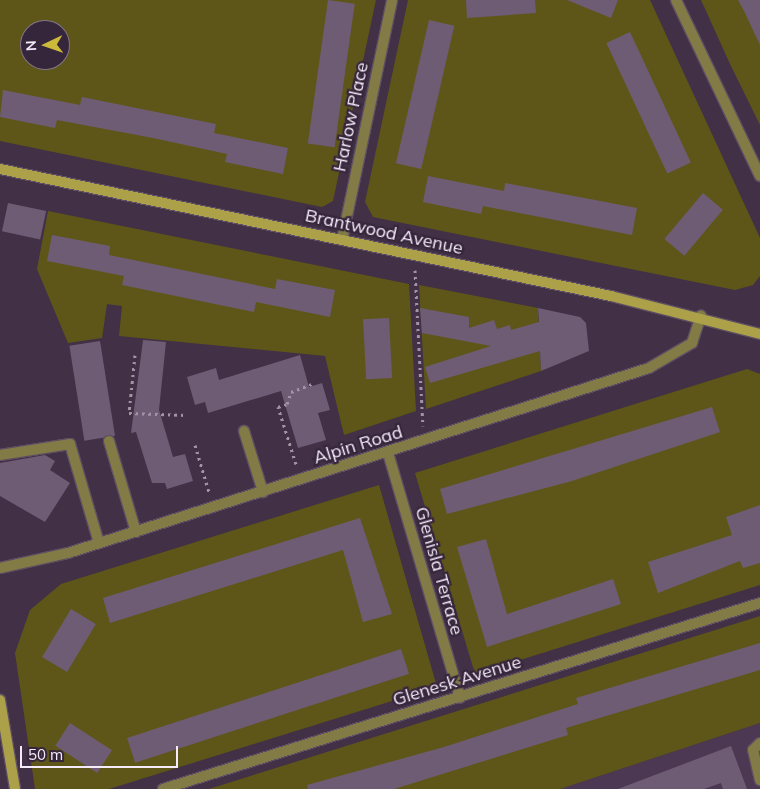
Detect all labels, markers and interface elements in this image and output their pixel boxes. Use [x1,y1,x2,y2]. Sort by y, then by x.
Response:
north arrow [20,20,70,70]
text: N [22,40,40,51]
street label: Harlow Place [329,60,373,174]
street label: Brantwood Avenue [303,205,465,259]
street label: Alpin Road [311,421,405,469]
street label: Glenisla Terrace [410,504,468,638]
street label: Glenesk Avenue [390,651,524,711]
scale bar [22,736,180,768]
text: 50 m [28,745,63,764]

